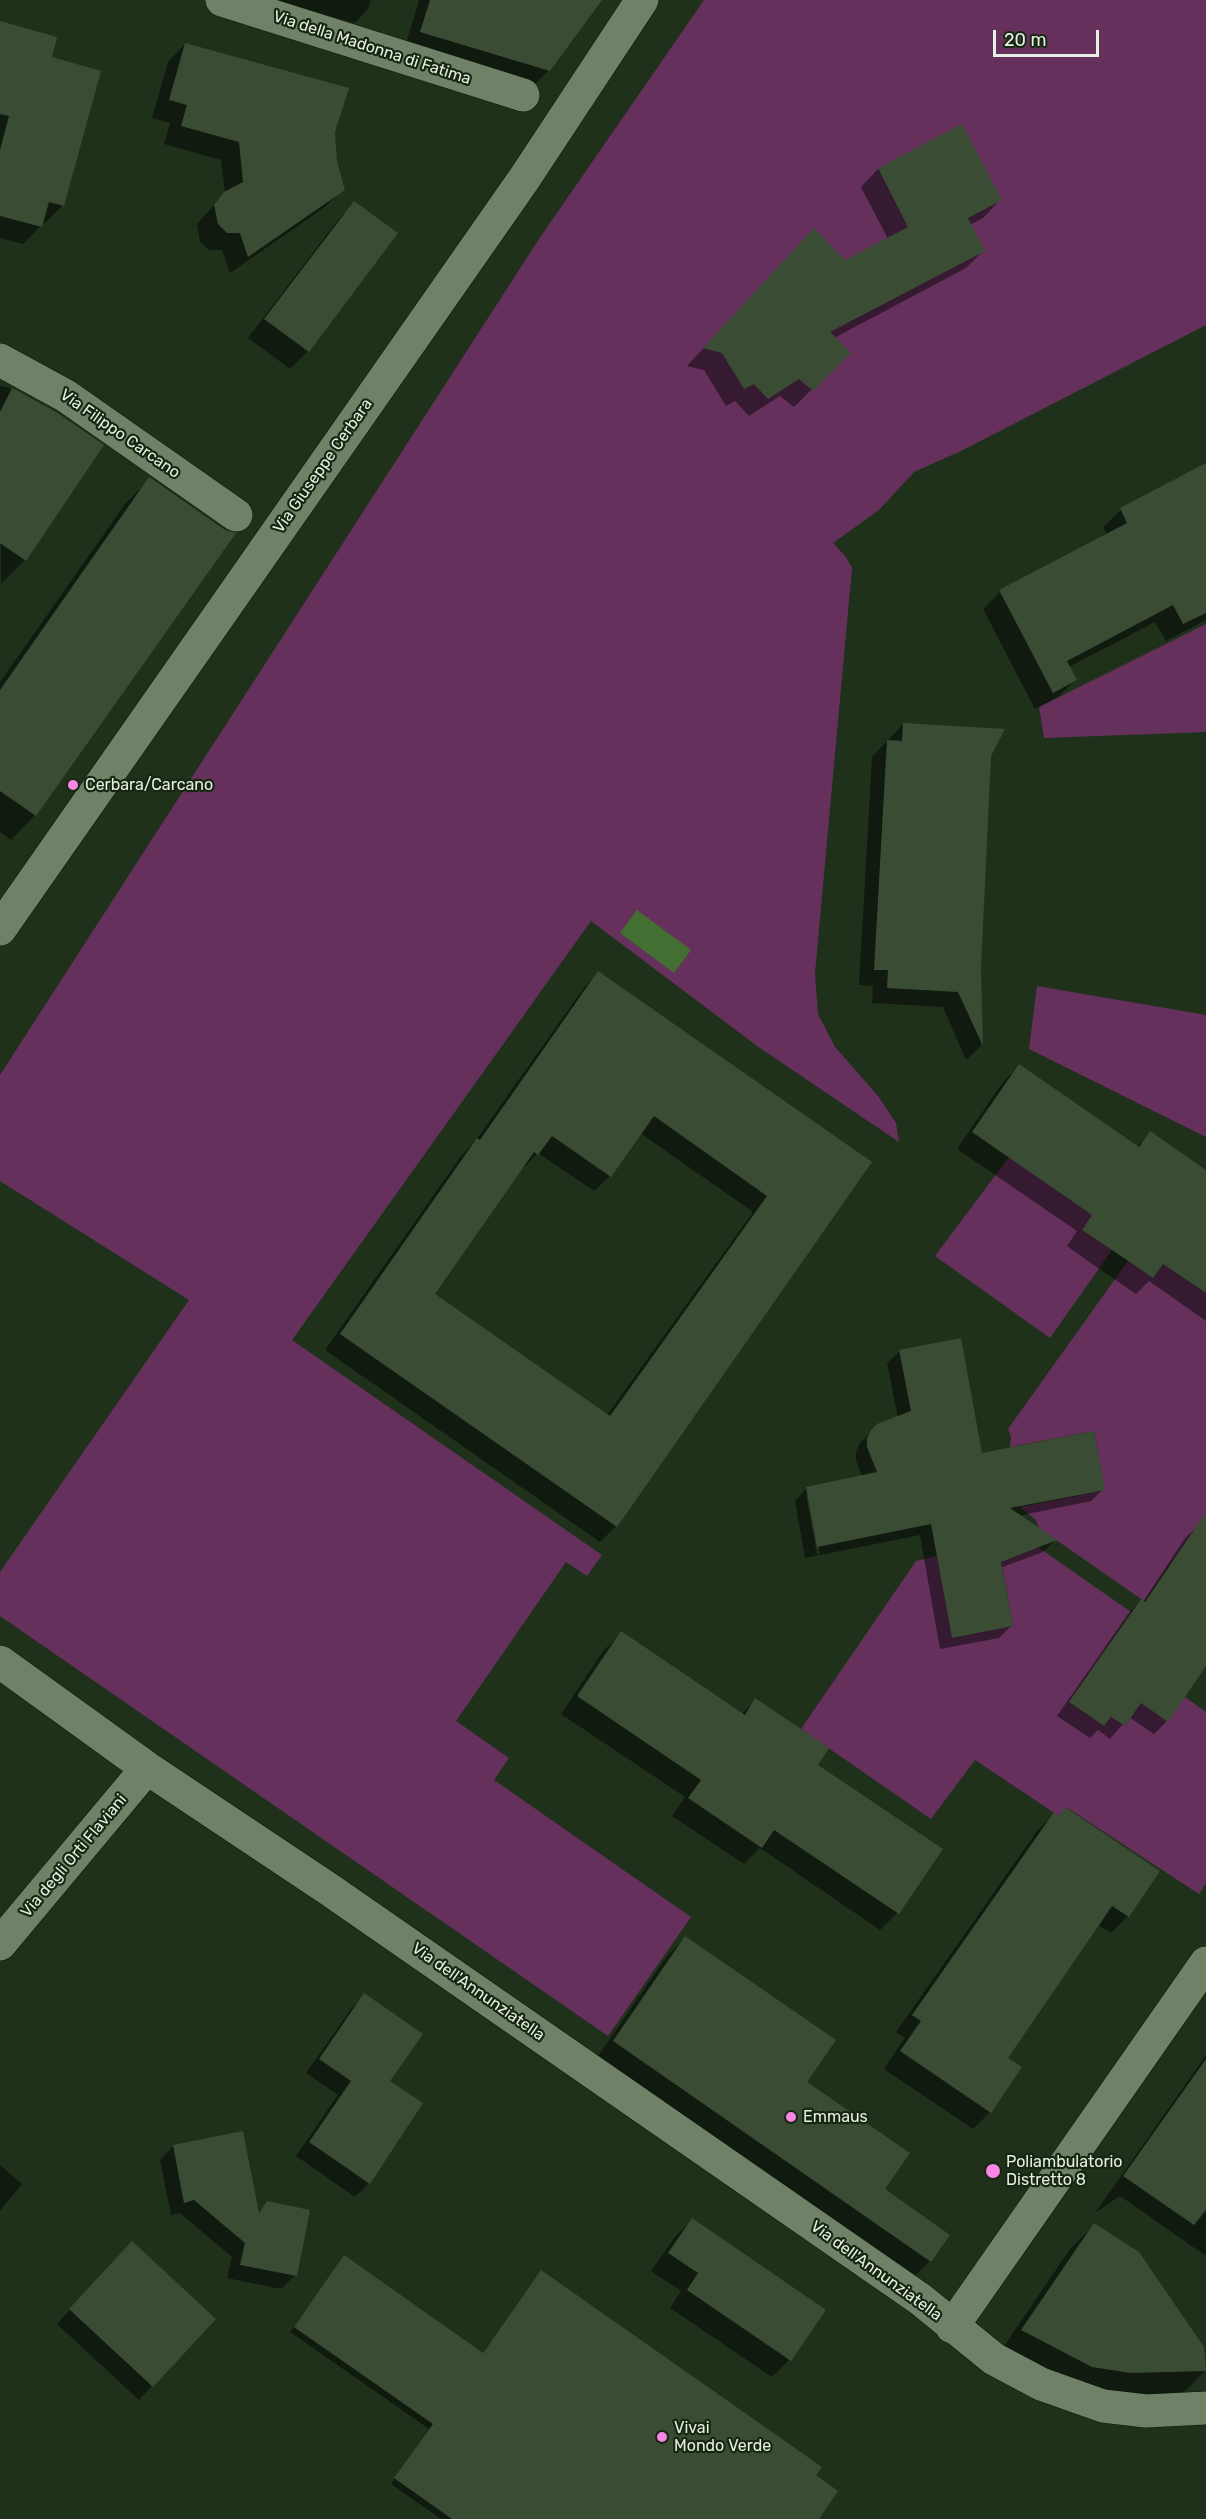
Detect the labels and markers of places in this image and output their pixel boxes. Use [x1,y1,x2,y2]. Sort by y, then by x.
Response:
place label: Cerbara/Carcano [85,775,213,795]
marker: Cerbara/Carcano [66,778,80,792]
place label: Emmaus [803,2107,868,2127]
marker: Emmaus [784,2110,798,2124]
place label: Poliambulatorio Distretto 8 [1006,2152,1123,2190]
marker: Poliambulatorio Distretto 8 [984,2162,1002,2180]
place label: Vivai Mondo Verde [674,2418,771,2456]
marker: Vivai Mondo Verde [655,2430,669,2444]

